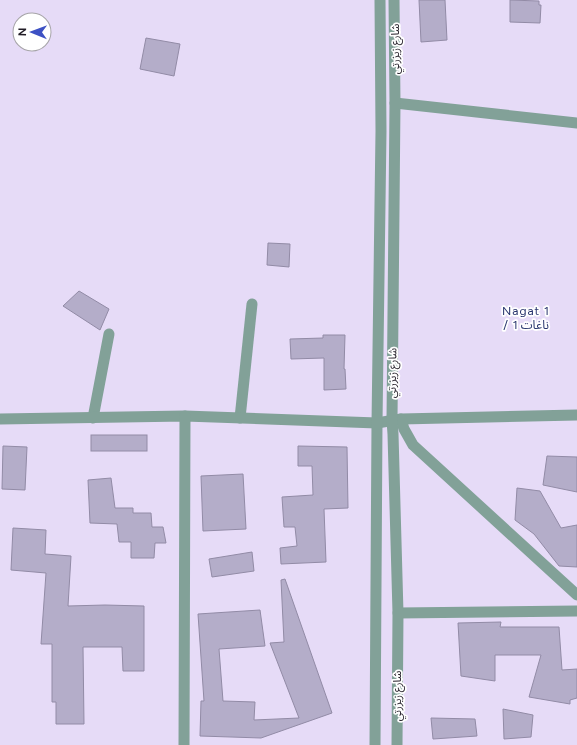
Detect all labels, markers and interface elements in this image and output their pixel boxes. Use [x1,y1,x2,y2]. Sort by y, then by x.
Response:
north arrow [12,12,52,52]
street label: شارع زيزرتي [389,23,405,74]
text: N [16,27,29,36]
district label: Nagat 1 / ناغات 1 [502,304,550,332]
street label: شارع زيزرتي [386,347,402,398]
street label: شارع زيزرتي [391,670,407,721]

